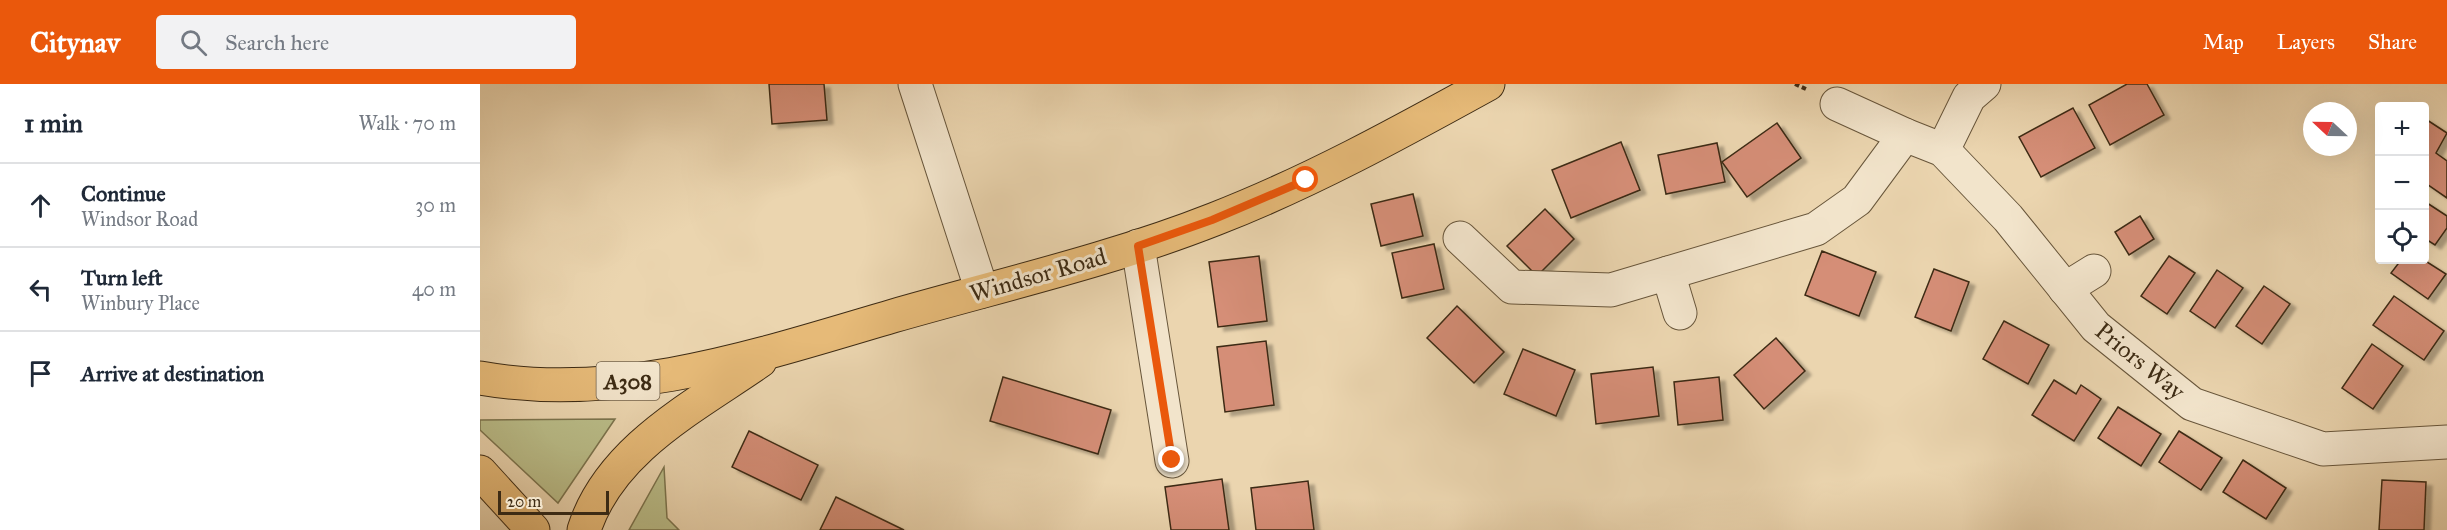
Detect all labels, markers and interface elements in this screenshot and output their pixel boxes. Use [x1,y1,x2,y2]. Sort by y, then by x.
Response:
search box [156,15,576,69]
text: Citynav [30,25,120,60]
icon: search [177,26,210,59]
text: Search here [225,29,329,56]
text: Map [2203,29,2244,55]
text: Layers [2277,29,2335,55]
text: Share [2368,29,2417,55]
north arrow [2303,102,2357,156]
map controls [2375,102,2429,264]
button: + [2375,102,2429,156]
text: 1 min [24,107,83,139]
text: Walk · 70 m [358,111,456,135]
button: − [2375,156,2429,210]
route start [1292,166,1318,192]
text: Continue [81,180,166,207]
icon: ahead [24,189,57,222]
text: 30 m [415,193,456,217]
text: Windsor Road [81,207,198,231]
button: locate [2375,210,2429,264]
street label: Windsor Road [966,241,1110,309]
text: Turn left [81,264,163,291]
icon: left [24,273,57,306]
text: 40 m [412,277,456,301]
text: Winbury Place [81,291,200,315]
street label: Priors Way [2089,316,2192,407]
icon: arrive [24,357,57,390]
text: Arrive at destination [81,360,264,387]
road number: A308 [596,362,660,400]
route end [1158,446,1184,472]
scale bar [498,488,609,516]
text: 20 m [507,492,541,511]

